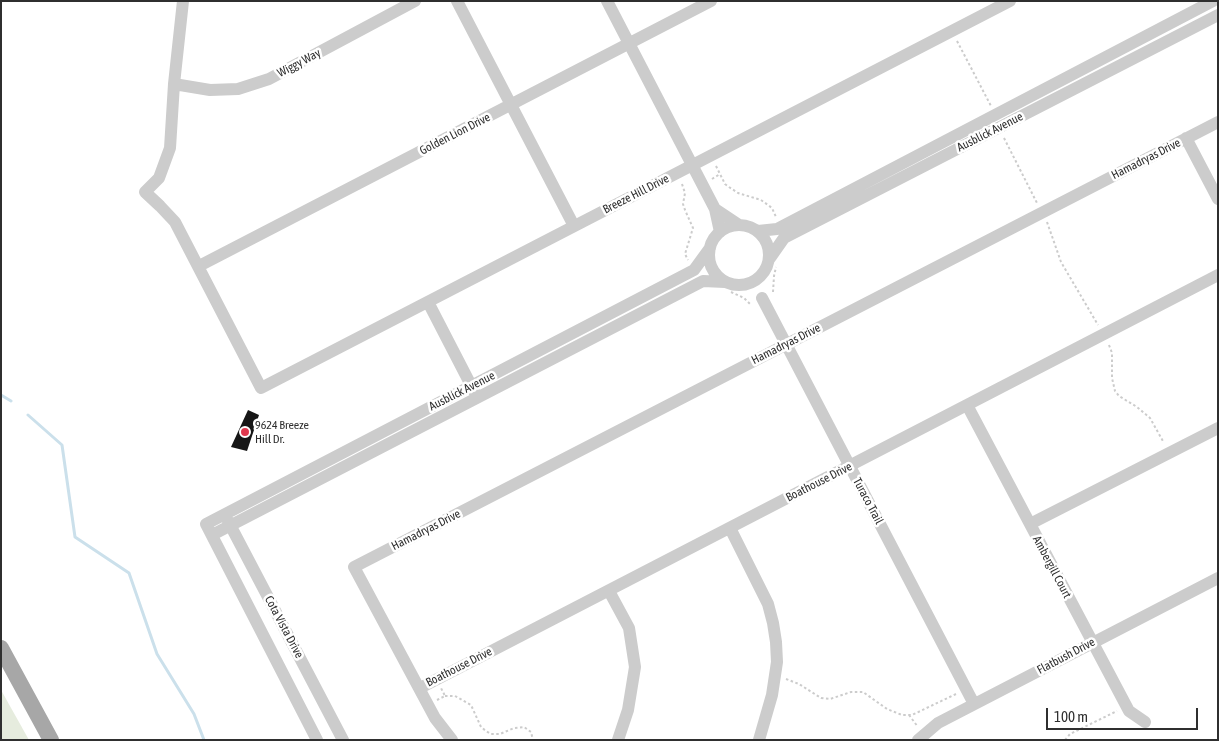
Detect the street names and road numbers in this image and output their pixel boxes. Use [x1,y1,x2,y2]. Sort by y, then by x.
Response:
street label: Wiggy Way [275,46,323,80]
street label: Ausblick Avenue [955,109,1025,155]
street label: Golden Lion Drive [417,110,493,158]
street label: Hamadryas Drive [1109,135,1183,183]
street label: Breeze Hill Drive [600,171,672,217]
street label: Hamadryas Drive [749,320,823,368]
street label: Ausblick Avenue [427,368,497,414]
street label: Boathouse Drive [784,459,854,505]
street label: Turaco Trail [850,475,886,527]
street label: Hamadryas Drive [389,506,463,554]
street label: Ambergill Court [1030,533,1074,601]
street label: Cota Vista Drive [262,593,306,661]
street label: Flatbush Drive [1035,635,1097,677]
street label: Boathouse Drive [424,644,494,690]

